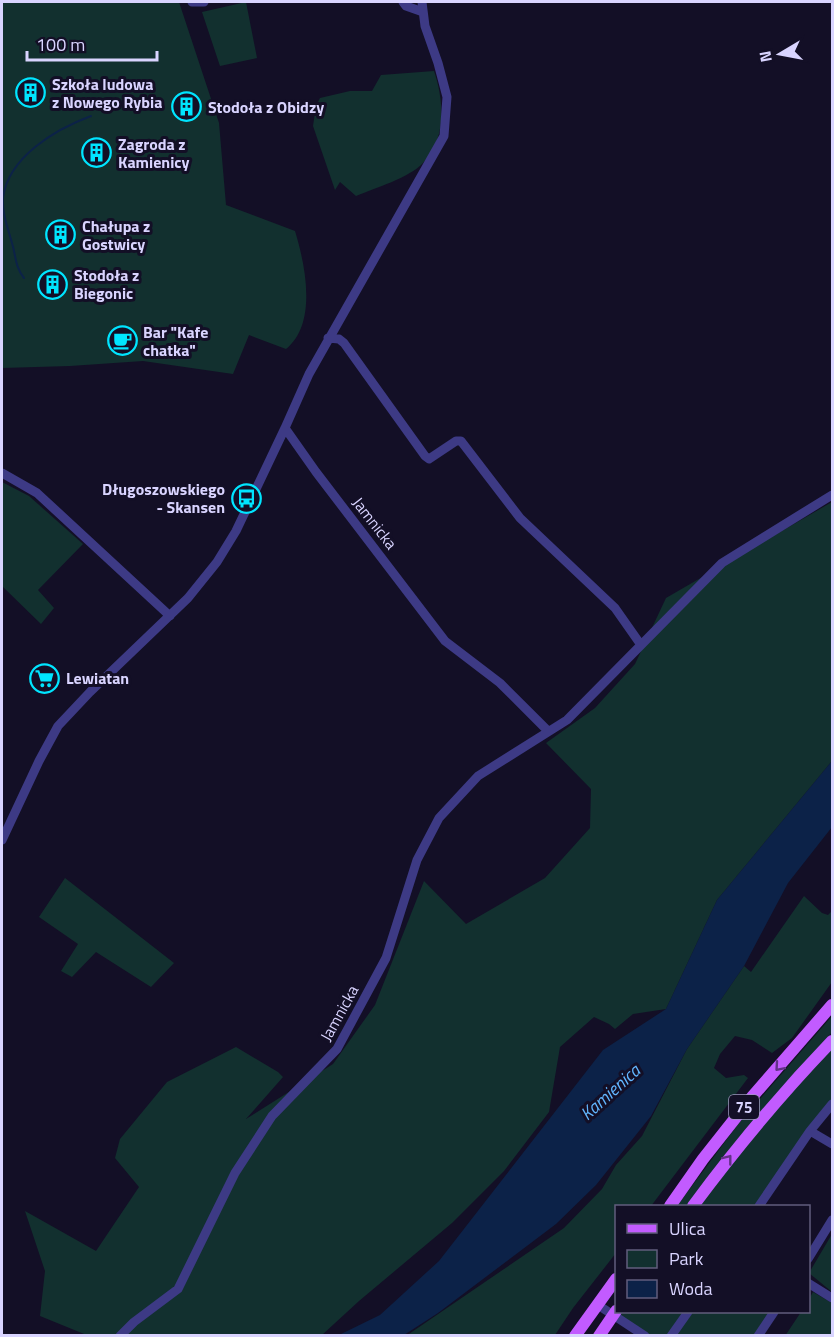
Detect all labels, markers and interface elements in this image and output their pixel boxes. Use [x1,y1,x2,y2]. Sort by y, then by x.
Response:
scale bar [27,24,158,62]
north arrow [750,24,810,84]
text: 100 m [36,31,85,58]
text: N [752,49,778,64]
place label: Szkoła ludowa z Nowego Rybia [52,72,162,114]
building icon: Szkoła ludowa z Nowego Rybia [15,77,47,109]
building icon: Stodoła z Obidzy [171,91,203,123]
place label: Stodoła z Obidzy [208,95,324,119]
place label: Zagroda z Kamienicy [118,132,189,174]
building icon: Zagroda z Kamienicy [81,137,113,169]
place label: Chałupa z Gostwicy [82,214,150,256]
building icon: Chałupa z Gostwicy [45,219,77,251]
place label: Stodoła z Biegonic [74,263,139,305]
building icon: Stodoła z Biegonic [37,268,69,300]
place label: Bar "Kafe chatka" [143,320,208,362]
cafe icon: Bar "Kafe chatka" [106,325,138,357]
place label: Długoszowskiego - Skansen [102,477,225,519]
bus stop icon: Długoszowskiego - Skansen [230,482,262,514]
street label: Jamnicka [347,492,403,554]
supermarket icon: Lewiatan [29,662,61,694]
place label: Lewiatan [66,666,129,690]
street label: Jamnicka [314,981,364,1045]
water label: Kamienica [574,1057,647,1126]
one-way arrow [775,1060,786,1070]
road number: 75 [729,1095,759,1119]
one-way arrow [720,1155,731,1166]
legend [615,1205,810,1313]
text: Ulica [669,1215,706,1242]
text: Park [669,1245,704,1272]
text: Woda [669,1275,713,1302]

